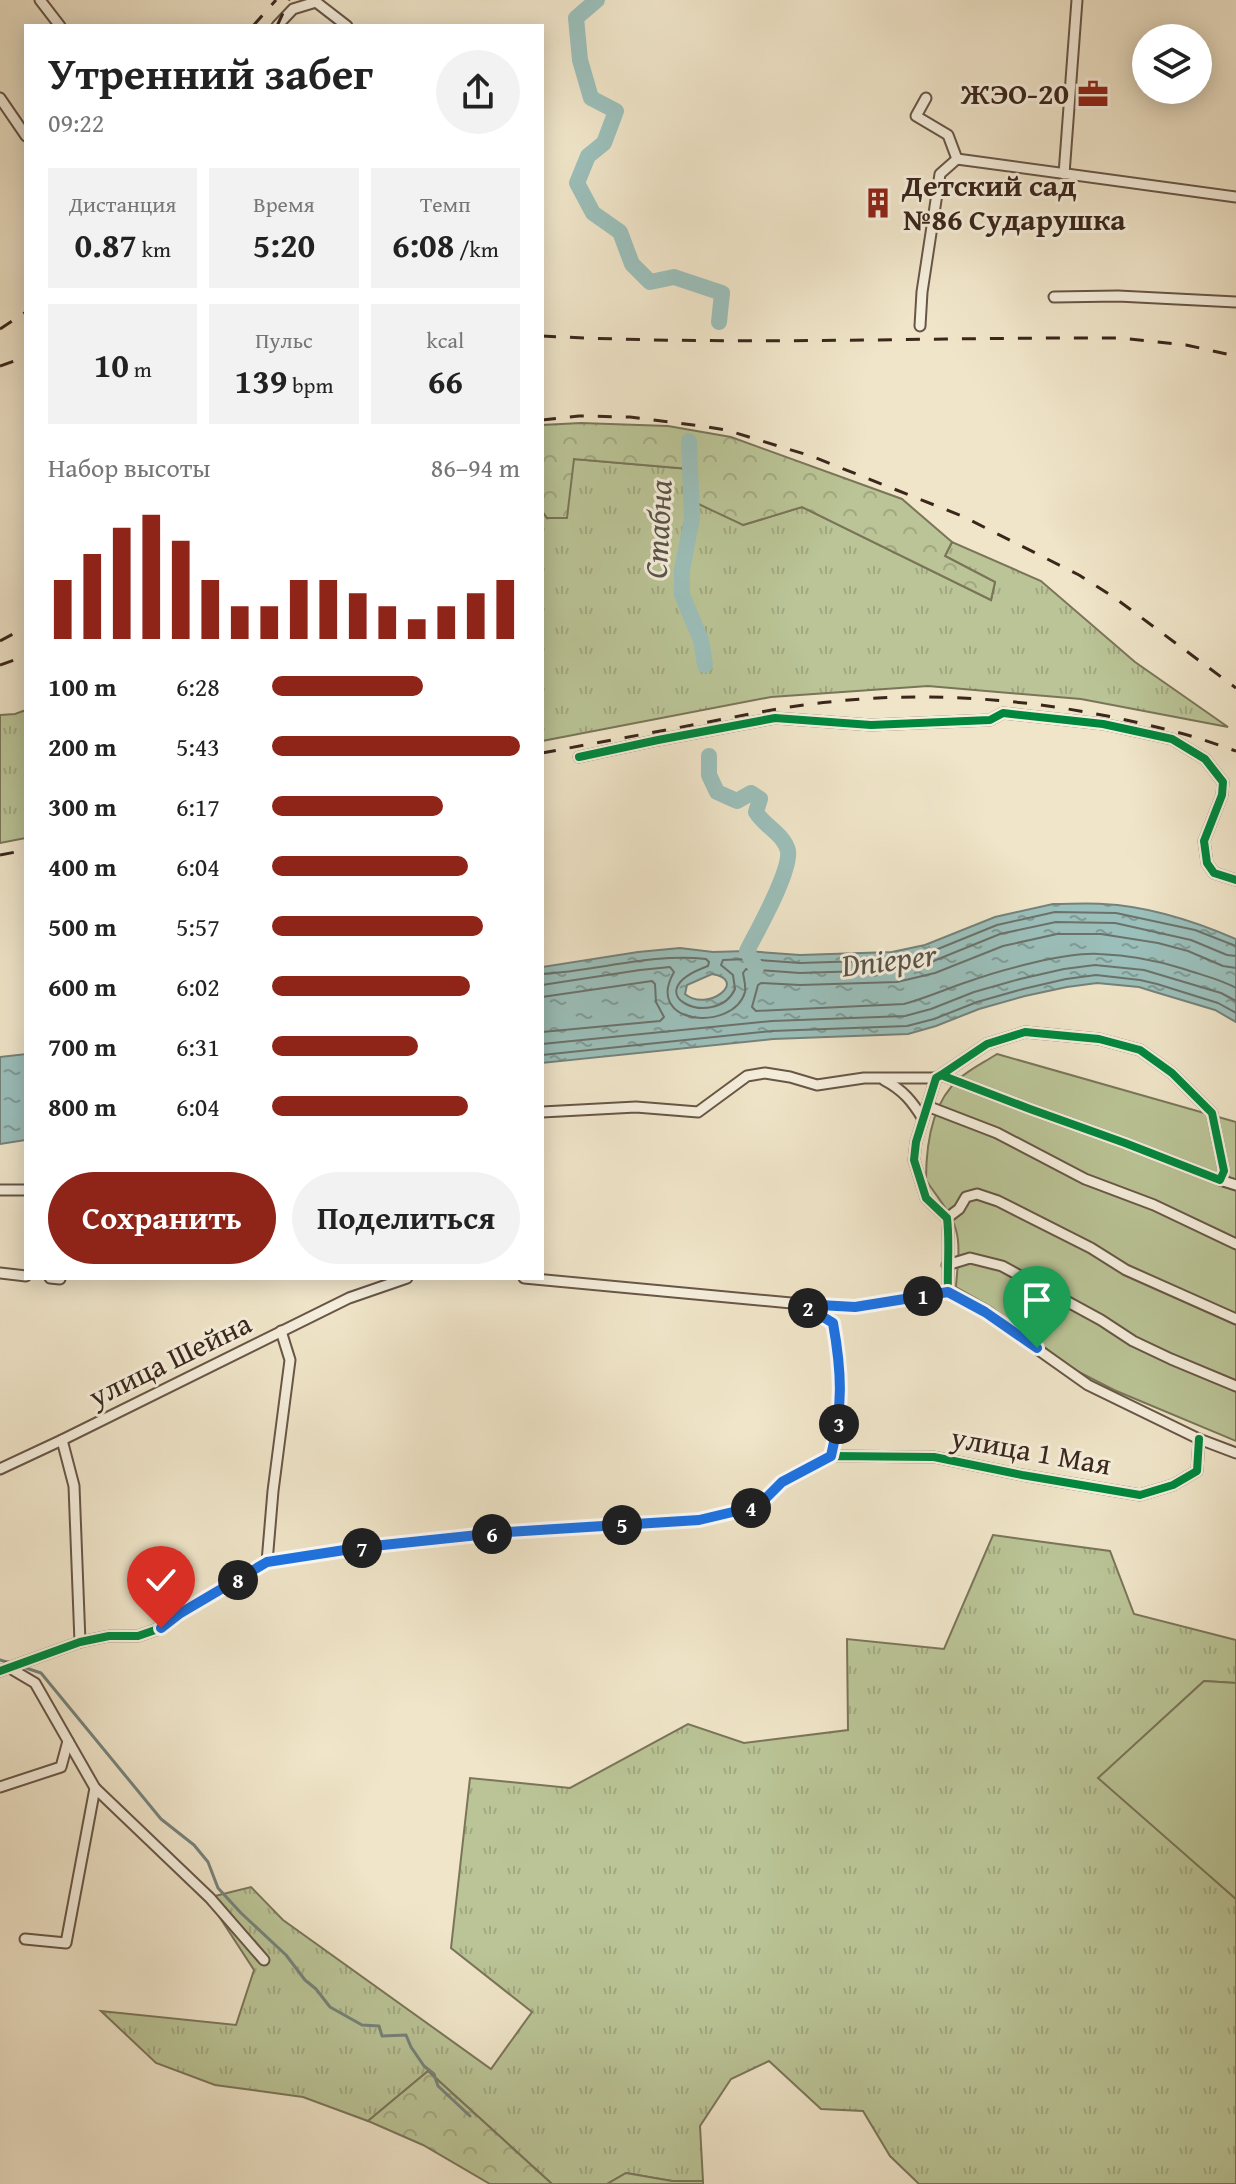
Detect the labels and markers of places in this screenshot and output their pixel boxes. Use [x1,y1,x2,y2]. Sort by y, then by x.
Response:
place label: ЖЭО-20 [960,71,1069,115]
office icon: ЖЭО-20 [1076,77,1110,111]
place label: Детский сад №86 Сударушка [901,163,1126,241]
building icon: Детский сад №86 Сударушка [861,186,895,220]
pin [1003,1266,1071,1348]
pin: 1 [903,1276,943,1316]
pin: 2 [788,1288,828,1328]
pin: 3 [819,1404,859,1444]
pin: 4 [731,1488,771,1528]
pin: 5 [602,1505,642,1545]
pin: 6 [472,1514,512,1554]
pin: 7 [342,1528,382,1568]
pin [127,1546,195,1628]
pin: 8 [218,1560,258,1600]

